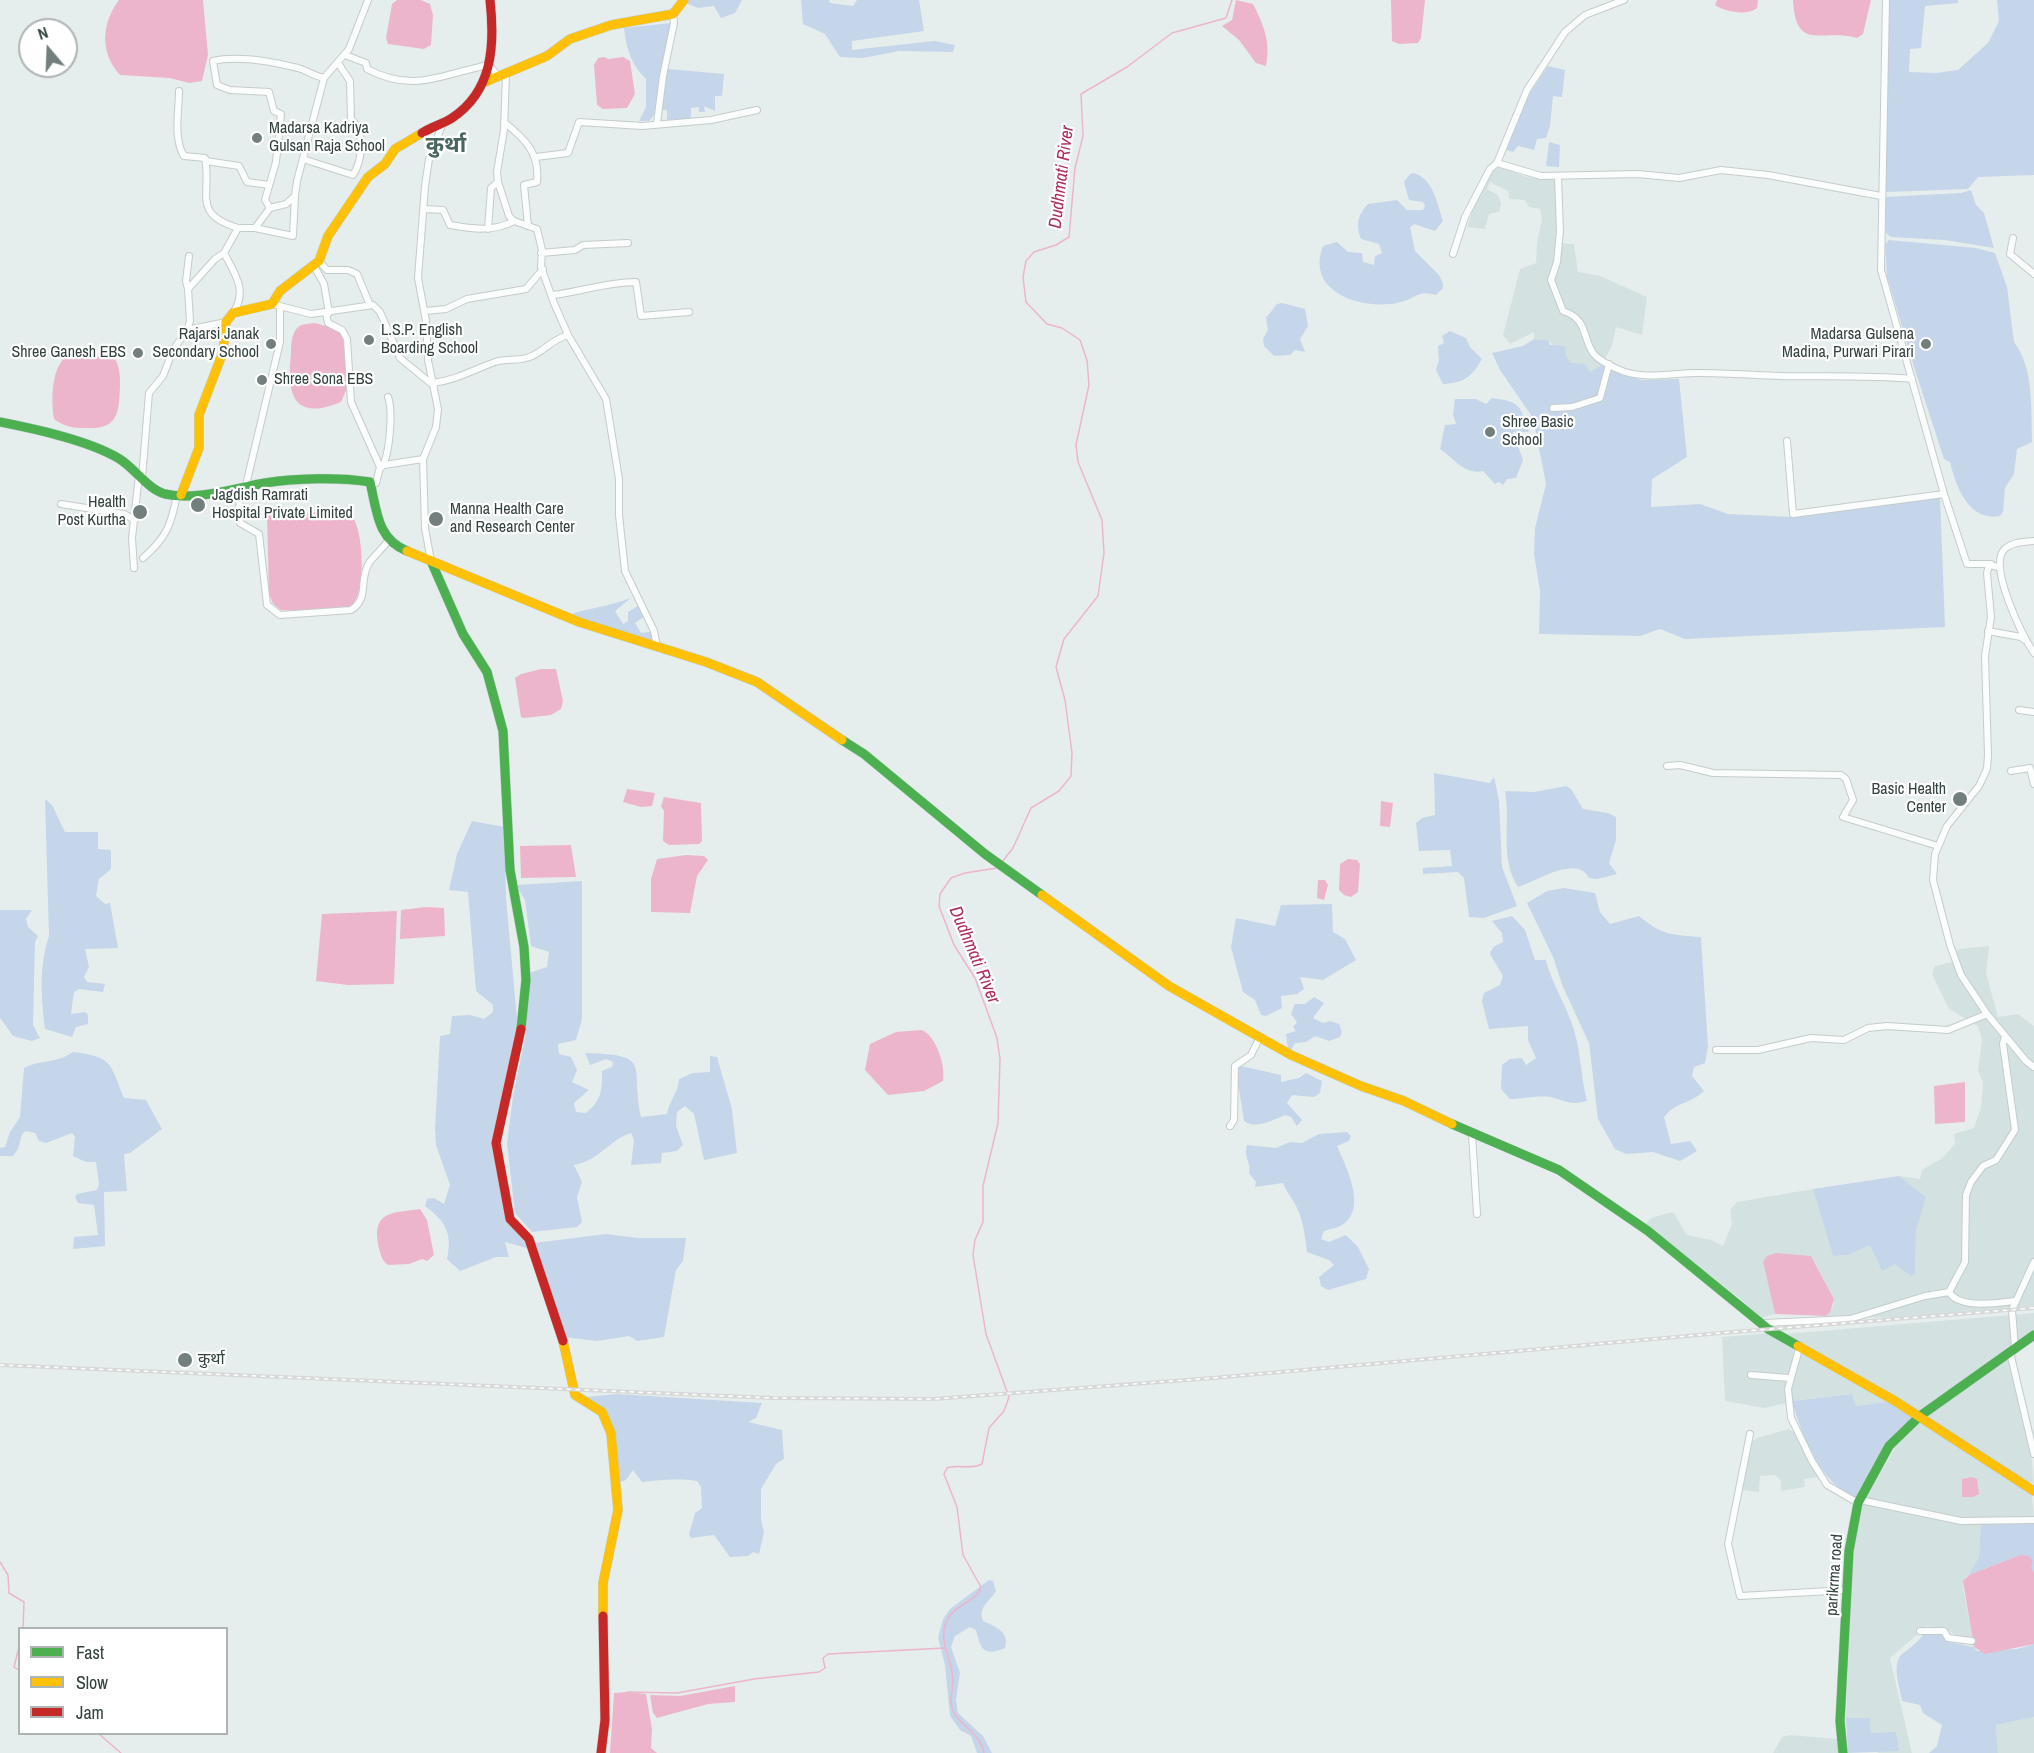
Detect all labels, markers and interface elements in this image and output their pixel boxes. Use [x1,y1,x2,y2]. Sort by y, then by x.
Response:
north arrow [18,18,78,78]
text: N [35,21,51,45]
place label: Madarsa Kadriya Gulsan Raja School [269,119,385,157]
water label: Dudhmati River [1045,124,1079,230]
marker: Madarsa Kadriya Gulsan Raja School [250,131,264,145]
district label: कुर्था [426,133,466,159]
place label: L.S.P. English Boarding School [381,321,478,359]
place label: Rajarsi Janak Secondary School [153,325,259,363]
place label: Madarsa Gulsena Madina, Purwari Pirari [1782,325,1914,363]
marker: L.S.P. English Boarding School [362,333,376,347]
marker: Rajarsi Janak Secondary School [264,337,278,351]
marker: Madarsa Gulsena Madina, Purwari Pirari [1919,337,1933,351]
place label: Shree Ganesh EBS [11,343,126,363]
marker: Shree Ganesh EBS [131,346,145,360]
place label: Shree Sona EBS [274,370,373,390]
marker: Shree Sona EBS [255,373,269,387]
place label: Shree Basic School [1502,413,1573,451]
marker: Shree Basic School [1483,425,1497,439]
place label: Jagdish Ramrati Hospital Private Limited [212,486,353,524]
place label: Health Post Kurtha [57,493,126,531]
marker: Jagdish Ramrati Hospital Private Limited [189,496,207,514]
place label: Manna Health Care and Research Center [450,500,575,538]
marker: Health Post Kurtha [131,503,149,521]
marker: Manna Health Care and Research Center [427,510,445,528]
place label: Basic Health Center [1872,780,1946,818]
marker: Basic Health Center [1951,790,1969,808]
water label: Dudhmati River [944,903,1004,1007]
place label: कुर्था [198,1350,225,1370]
marker: कुर्था [176,1351,194,1369]
street label: parikrma road [1823,1534,1847,1616]
legend [18,1627,228,1735]
text: Fast [76,1640,104,1665]
text: Slow [76,1670,108,1695]
text: Jam [76,1700,104,1725]

